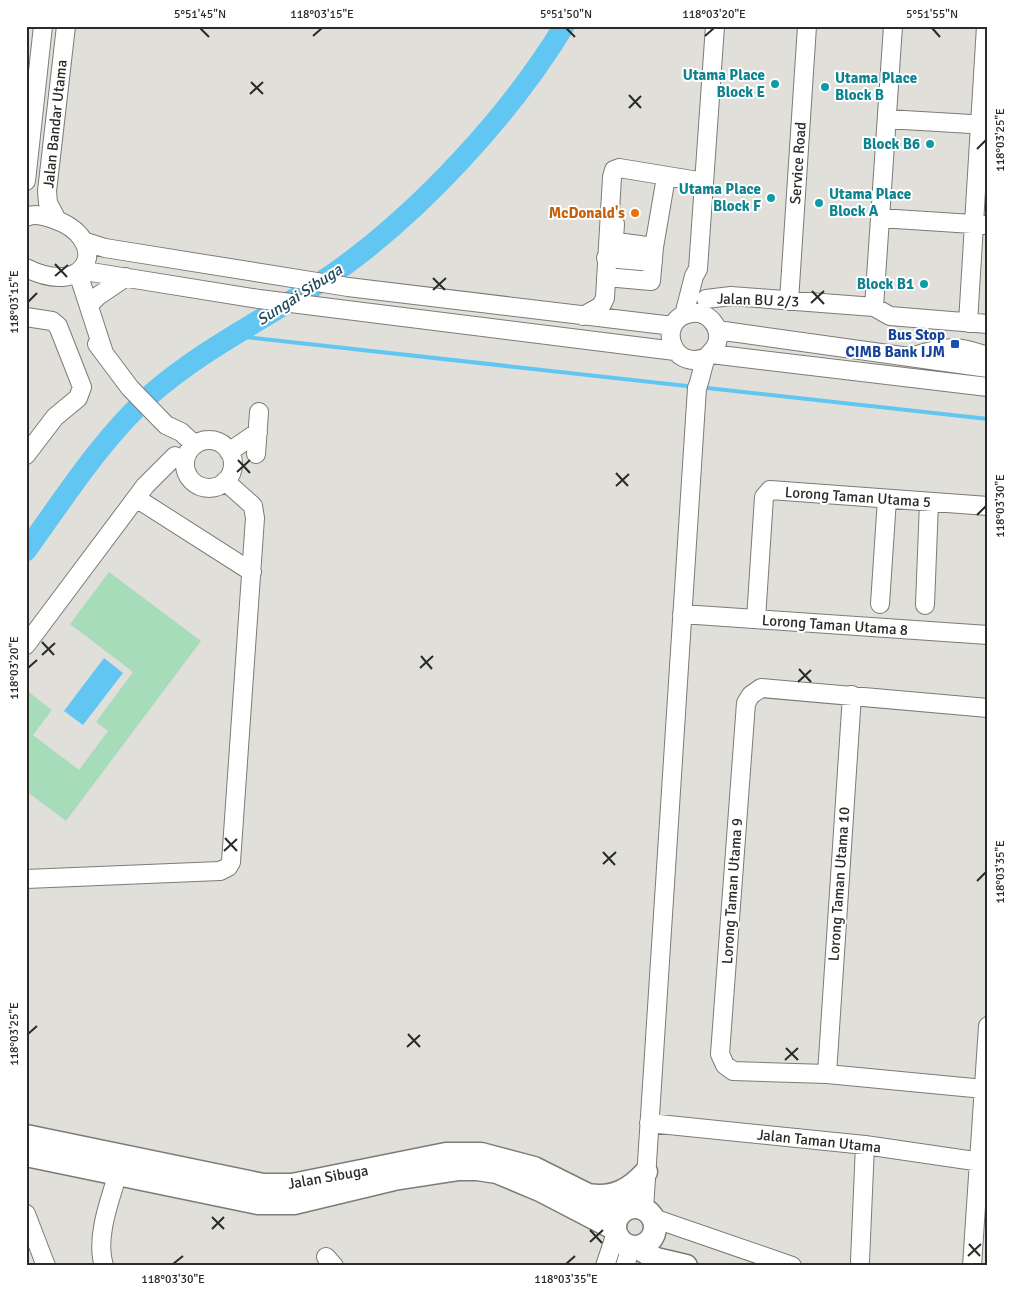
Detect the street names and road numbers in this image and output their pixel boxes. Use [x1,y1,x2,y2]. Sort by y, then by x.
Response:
street label: Jalan Bandar Utama [39,59,71,189]
street label: Service Road [786,121,810,205]
street label: Jalan BU 2/3 [717,290,799,310]
street label: Lorong Taman Utama 5 [784,483,932,511]
street label: Lorong Taman Utama 8 [761,611,909,639]
street label: Lorong Taman Utama 10 [825,806,853,962]
street label: Lorong Taman Utama 9 [718,817,746,965]
street label: Jalan Taman Utama [756,1126,882,1156]
street label: Jalan Sibuga [286,1161,370,1193]

